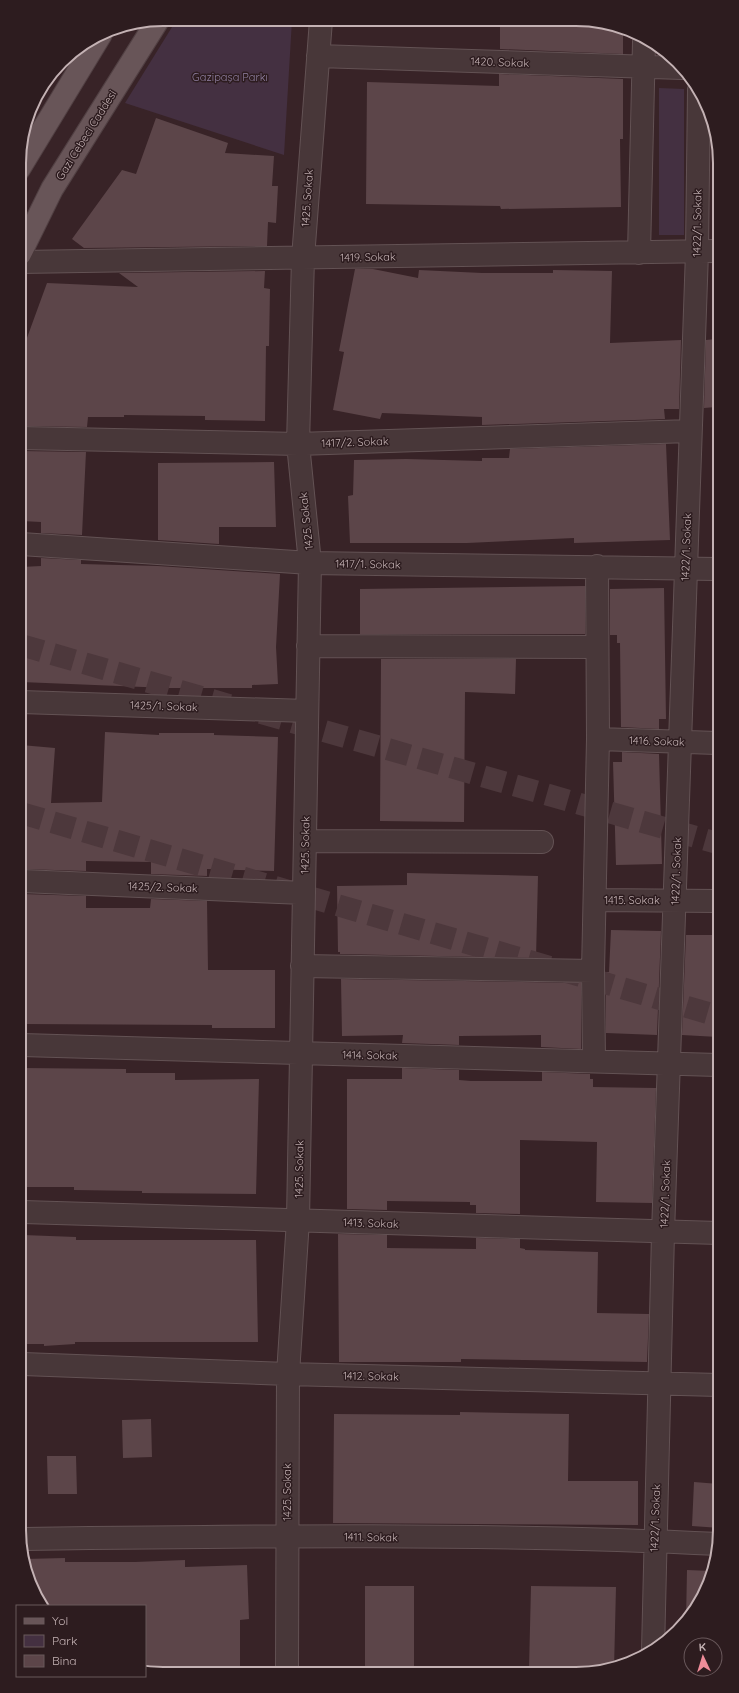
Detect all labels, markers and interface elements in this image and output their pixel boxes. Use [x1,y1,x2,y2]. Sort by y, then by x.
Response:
street label: 1420. Sokak [470,54,530,70]
park label: Gazipaşa Parkı [192,70,268,84]
street label: Gazi Cebeci Caddesi [53,87,119,183]
street label: 1425. Sokak [298,169,316,227]
street label: 1422/1. Sokak [689,189,705,257]
street label: 1419. Sokak [340,250,396,264]
street label: 1417/2. Sokak [321,434,389,450]
street label: 1425. Sokak [296,491,316,550]
street label: 1422/1. Sokak [678,513,694,581]
street label: 1417/1. Sokak [335,556,401,572]
street label: 1425/1. Sokak [130,698,198,714]
street label: 1416. Sokak [629,733,685,749]
street label: 1425. Sokak [297,816,313,874]
street label: 1422/1. Sokak [668,837,684,905]
street label: 1425/2. Sokak [128,879,198,895]
street label: 1415. Sokak [604,893,660,907]
street label: 1414. Sokak [342,1048,398,1062]
street label: 1425. Sokak [291,1140,307,1198]
street label: 1422/1. Sokak [657,1160,673,1228]
street label: 1413. Sokak [343,1215,399,1231]
street label: 1412. Sokak [343,1369,399,1383]
street label: 1425. Sokak [280,1463,294,1521]
street label: 1422/1. Sokak [647,1484,663,1552]
street label: 1411. Sokak [344,1530,398,1544]
legend [16,1605,146,1677]
text: Yol [52,1613,68,1628]
text: Park [52,1633,77,1648]
north arrow [683,1637,723,1677]
text: K [698,1640,706,1654]
text: Bina [52,1653,77,1668]

